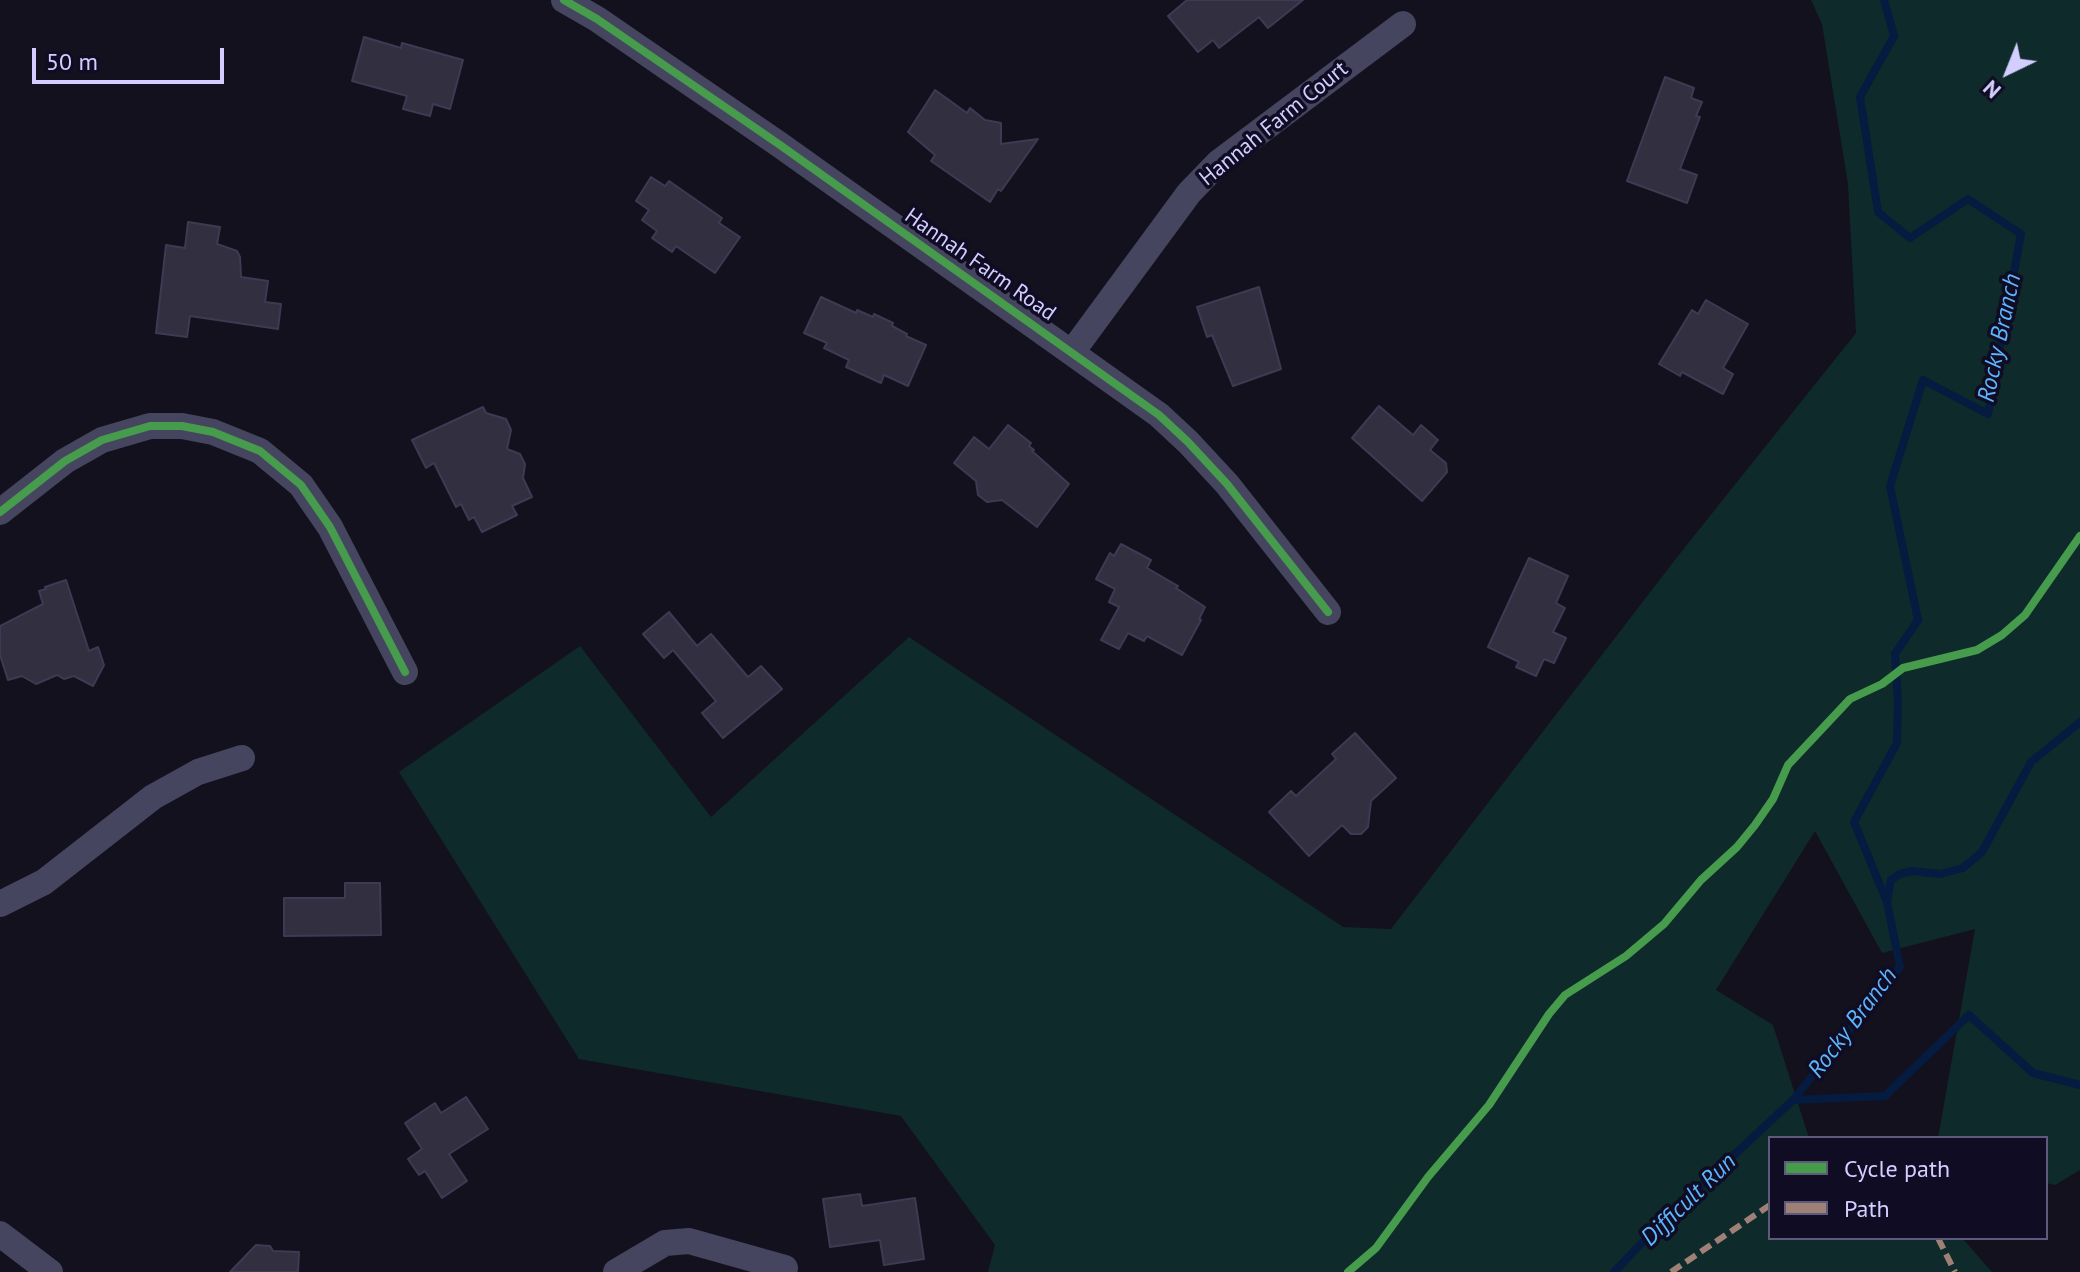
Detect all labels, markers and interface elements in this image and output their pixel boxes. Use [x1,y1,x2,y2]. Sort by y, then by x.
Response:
scale bar [36,32,228,82]
north arrow [1968,32,2048,112]
text: 50 m [46,46,98,77]
street label: Hannah Farm Court [1195,56,1353,192]
text: N [1977,74,2006,105]
street label: Hannah Farm Road [899,203,1061,327]
water label: Rocky Branch [1972,271,2028,405]
water label: Rocky Branch [1802,962,1904,1084]
legend [1768,1136,2048,1240]
water label: Difficult Run [1636,1148,1742,1252]
text: Cycle path [1844,1153,1950,1184]
text: Path [1844,1193,1890,1224]

